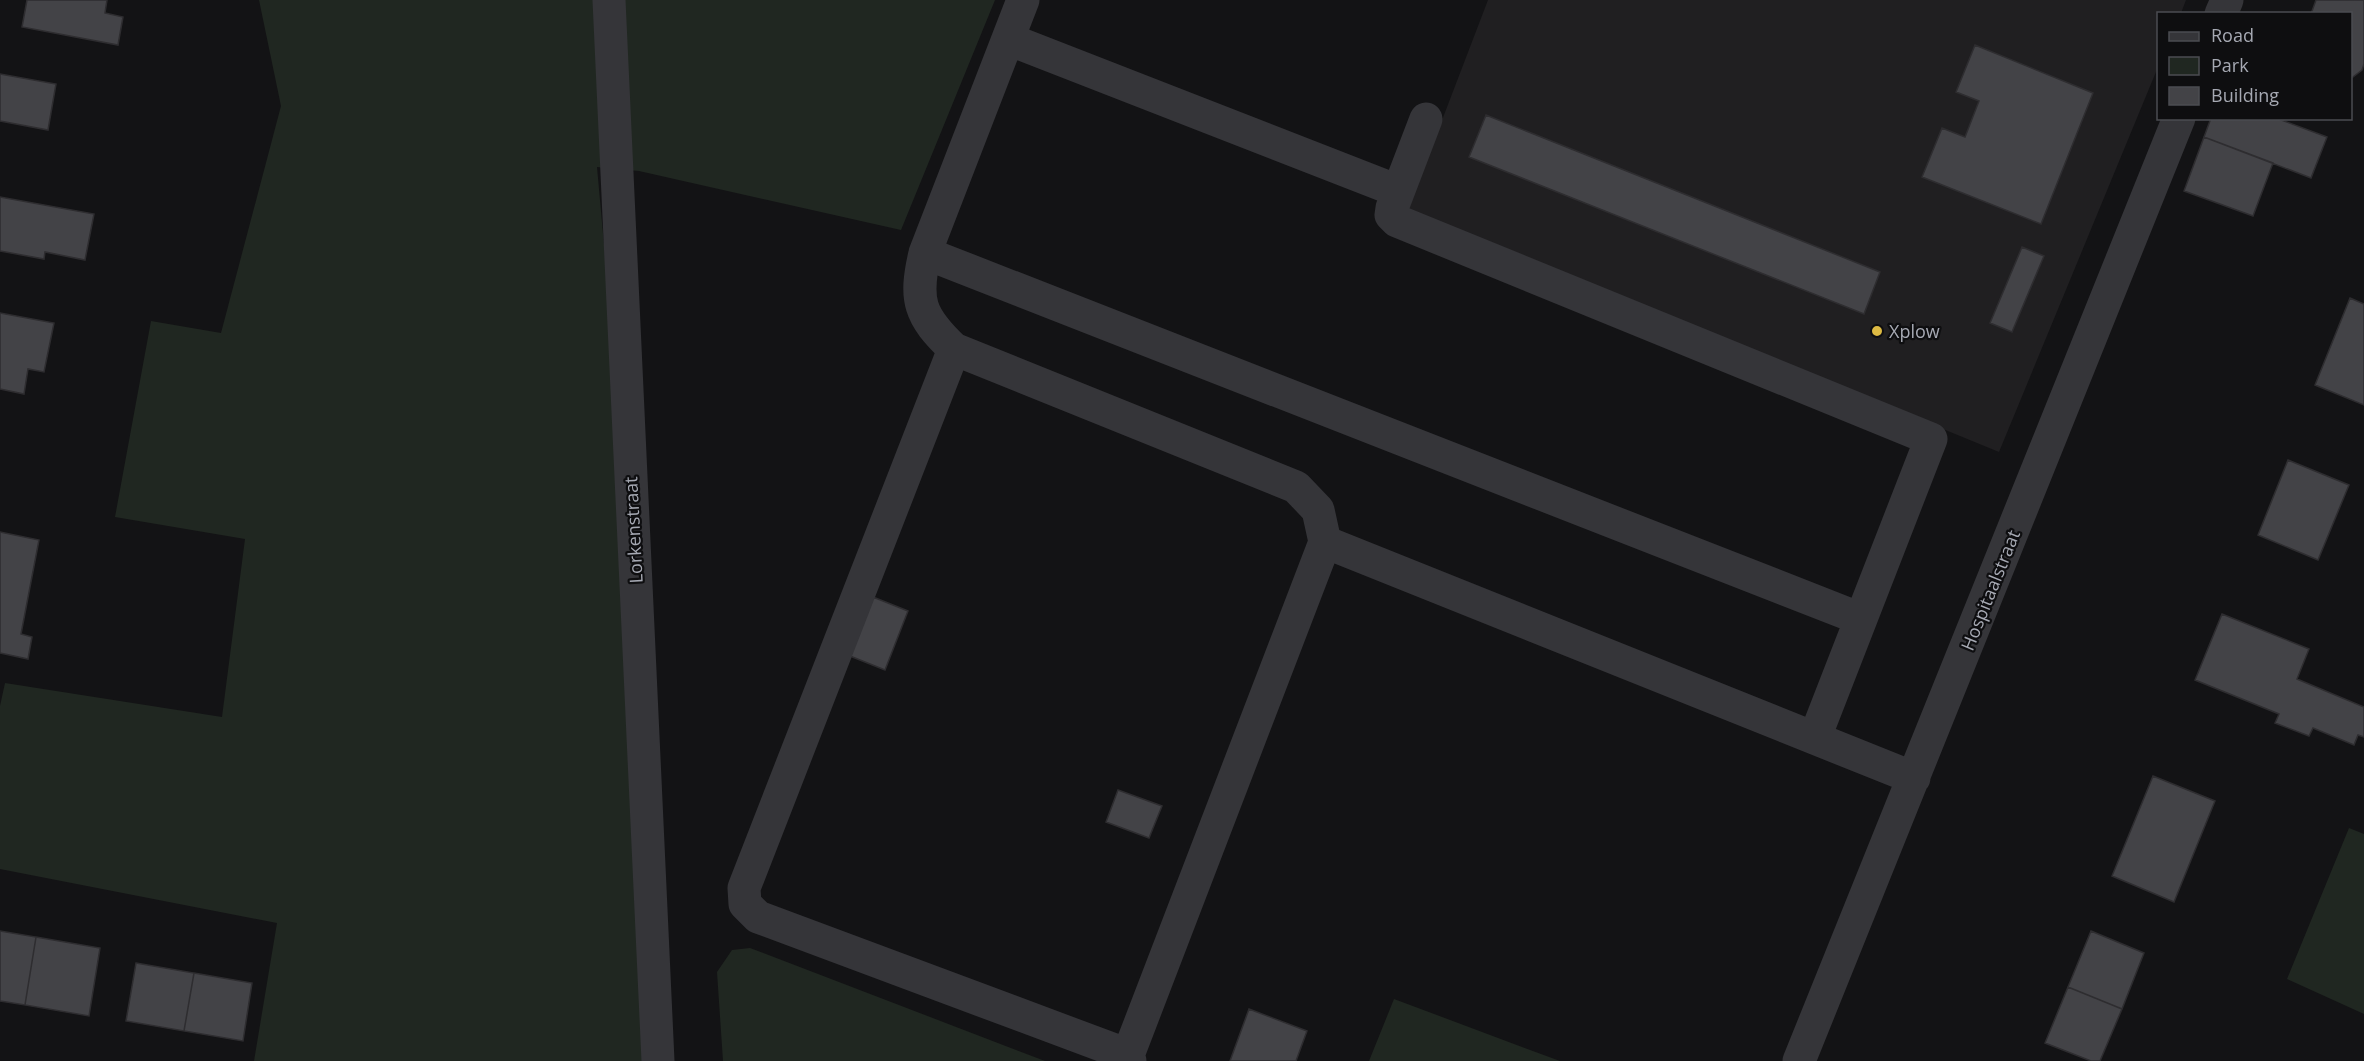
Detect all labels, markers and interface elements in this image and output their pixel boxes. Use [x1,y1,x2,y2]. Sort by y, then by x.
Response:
legend [2157,12,2352,120]
text: Road [2211,23,2254,47]
text: Park [2211,53,2249,77]
text: Building [2211,83,2279,107]
place label: Xplow [1889,319,1940,343]
marker: Xplow [1870,324,1884,338]
street label: Lorkenstraat [618,476,648,584]
street label: Hospitaalstraat [1955,526,2025,654]

